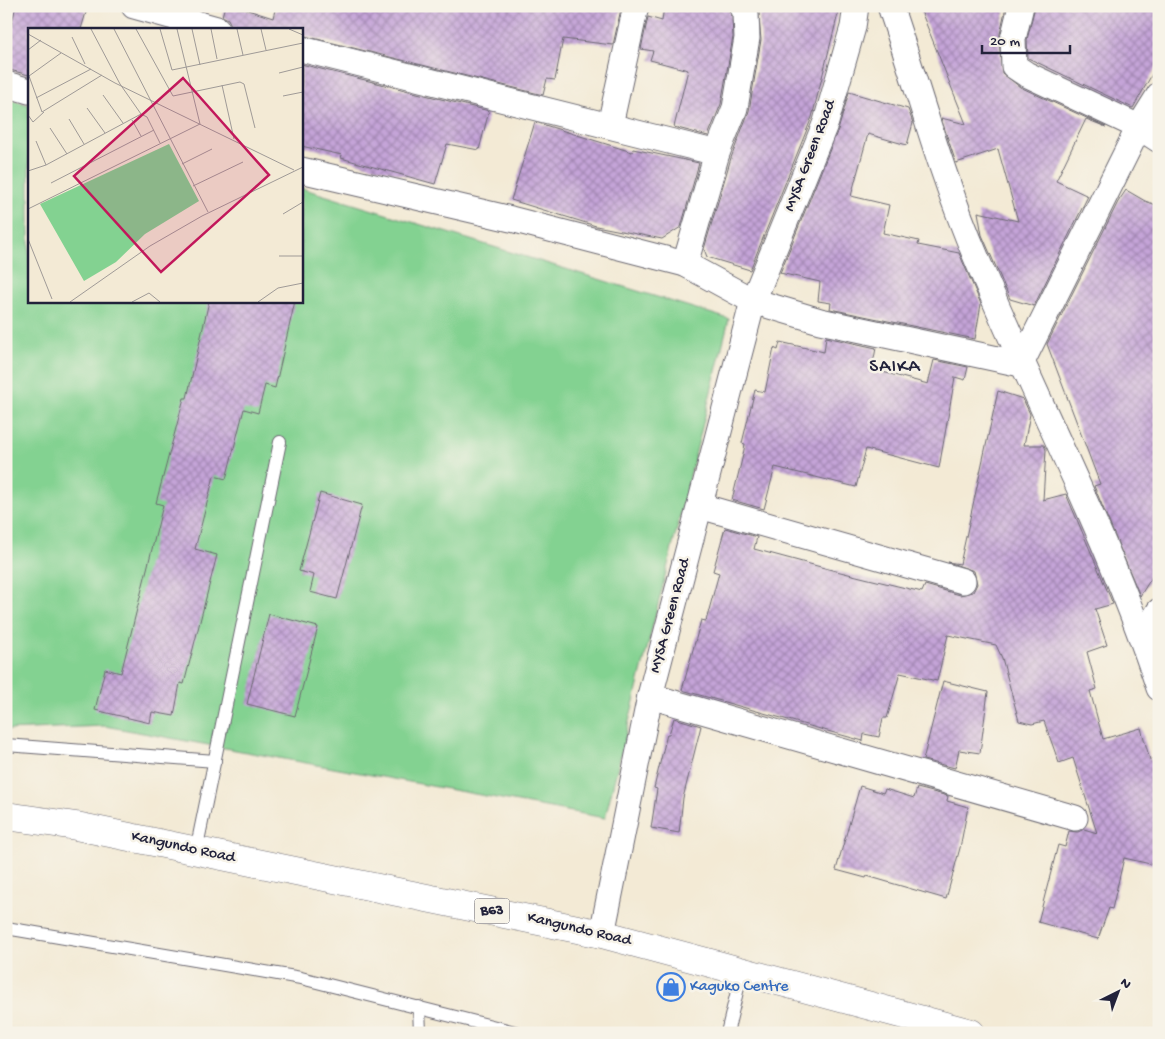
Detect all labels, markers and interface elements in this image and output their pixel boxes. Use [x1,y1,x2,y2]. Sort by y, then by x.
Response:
scale bar [982,22,1070,54]
inset map [28,28,302,302]
text: 20 m [990,33,1020,51]
street label: MYSA Green Road [781,96,842,214]
district label: SAIKA [869,356,921,379]
street label: MYSA Green Road [647,555,696,675]
street label: Kangundo Road [129,828,238,869]
road number: B63 [474,898,510,924]
street label: Kangundo Road [525,909,634,952]
north arrow [1092,966,1142,1016]
shop icon: Kaguko Centre [656,972,686,1002]
text: N [1116,975,1134,994]
place label: Kaguko Centre [690,978,789,997]

